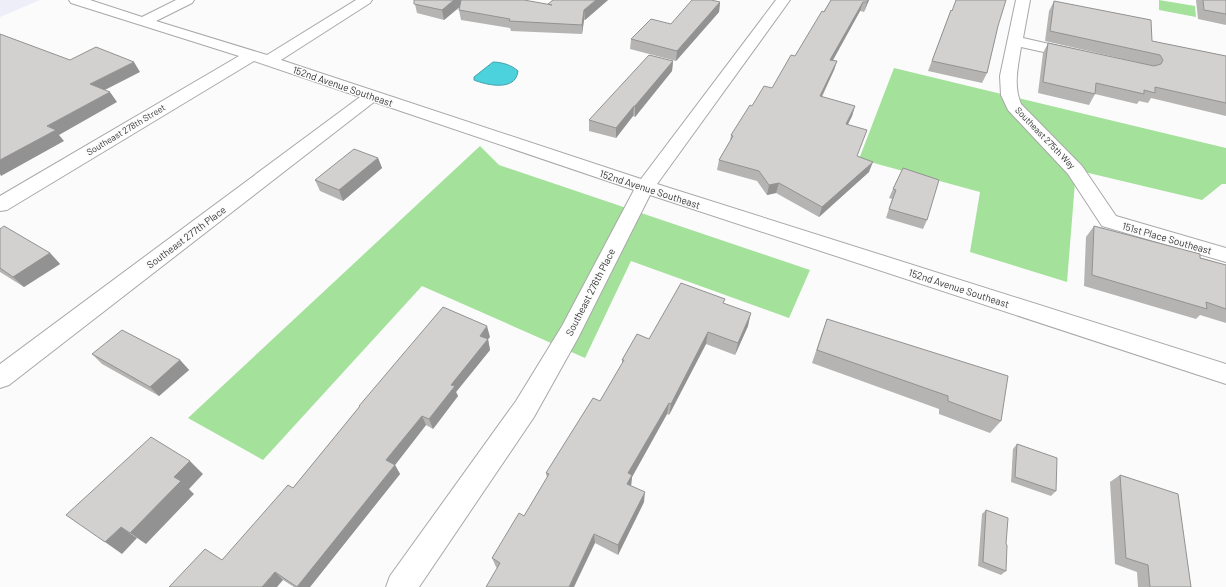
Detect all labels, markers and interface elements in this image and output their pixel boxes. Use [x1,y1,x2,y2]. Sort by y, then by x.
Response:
street label: 152nd Avenue Southeast [291,63,395,109]
street label: Southeast 278th Street [84,102,167,157]
street label: Southeast 275th Way [1013,104,1078,171]
street label: 152nd Avenue Southeast [598,167,702,211]
street label: Southeast 277th Place [144,203,228,271]
street label: 151st Place Southeast [1121,219,1213,257]
street label: Southeast 276th Place [563,246,617,338]
street label: 152nd Avenue Southeast [907,266,1011,310]

